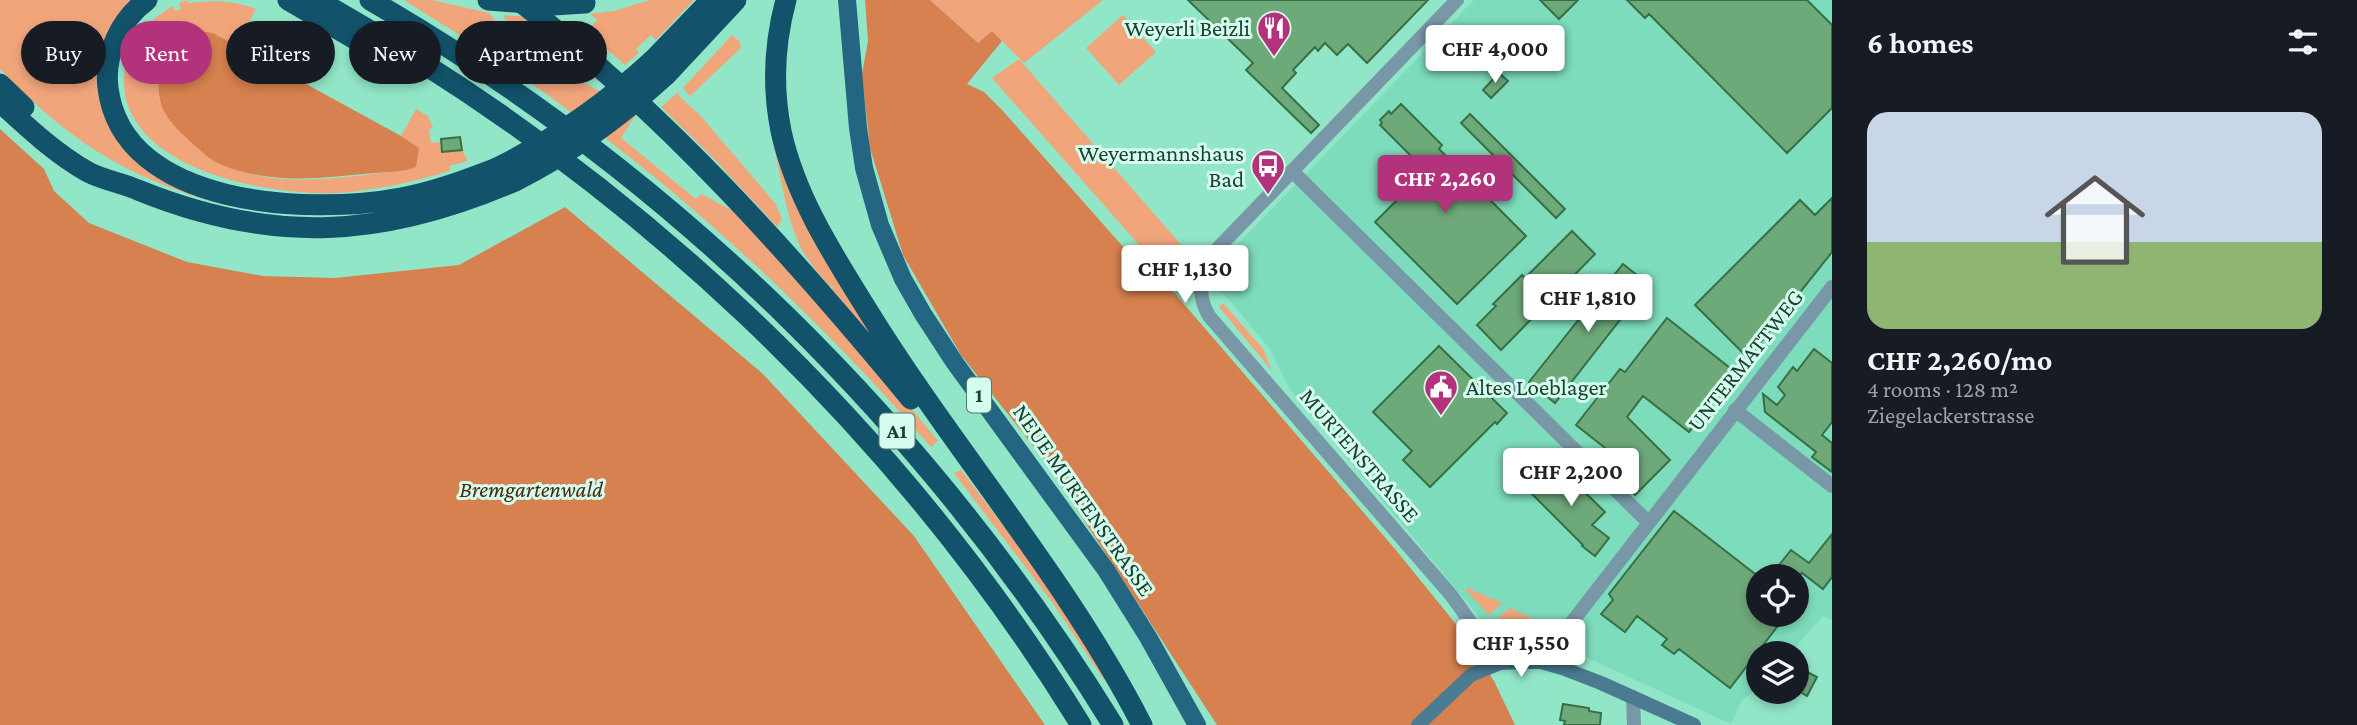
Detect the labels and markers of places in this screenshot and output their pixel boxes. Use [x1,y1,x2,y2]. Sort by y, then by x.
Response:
restaurant icon: Weyerli Beizli [1255,9,1293,58]
place label: Weyerli Beizli [1124,15,1250,41]
pin: CHF 4,000 [1415,25,1575,85]
place label: Weyermannshaus Bad [1078,140,1244,192]
bus stop icon: Weyermannshaus Bad [1249,147,1287,196]
pin: CHF 2,260 [1365,156,1525,215]
pin: CHF 1,130 [1105,246,1265,305]
pin: CHF 1,810 [1508,274,1668,334]
public building icon: Altes Loeblager [1422,368,1460,417]
place label: Altes Loeblager [1466,374,1607,400]
pin: CHF 2,200 [1491,448,1651,508]
pin: CHF 1,550 [1441,620,1601,679]

